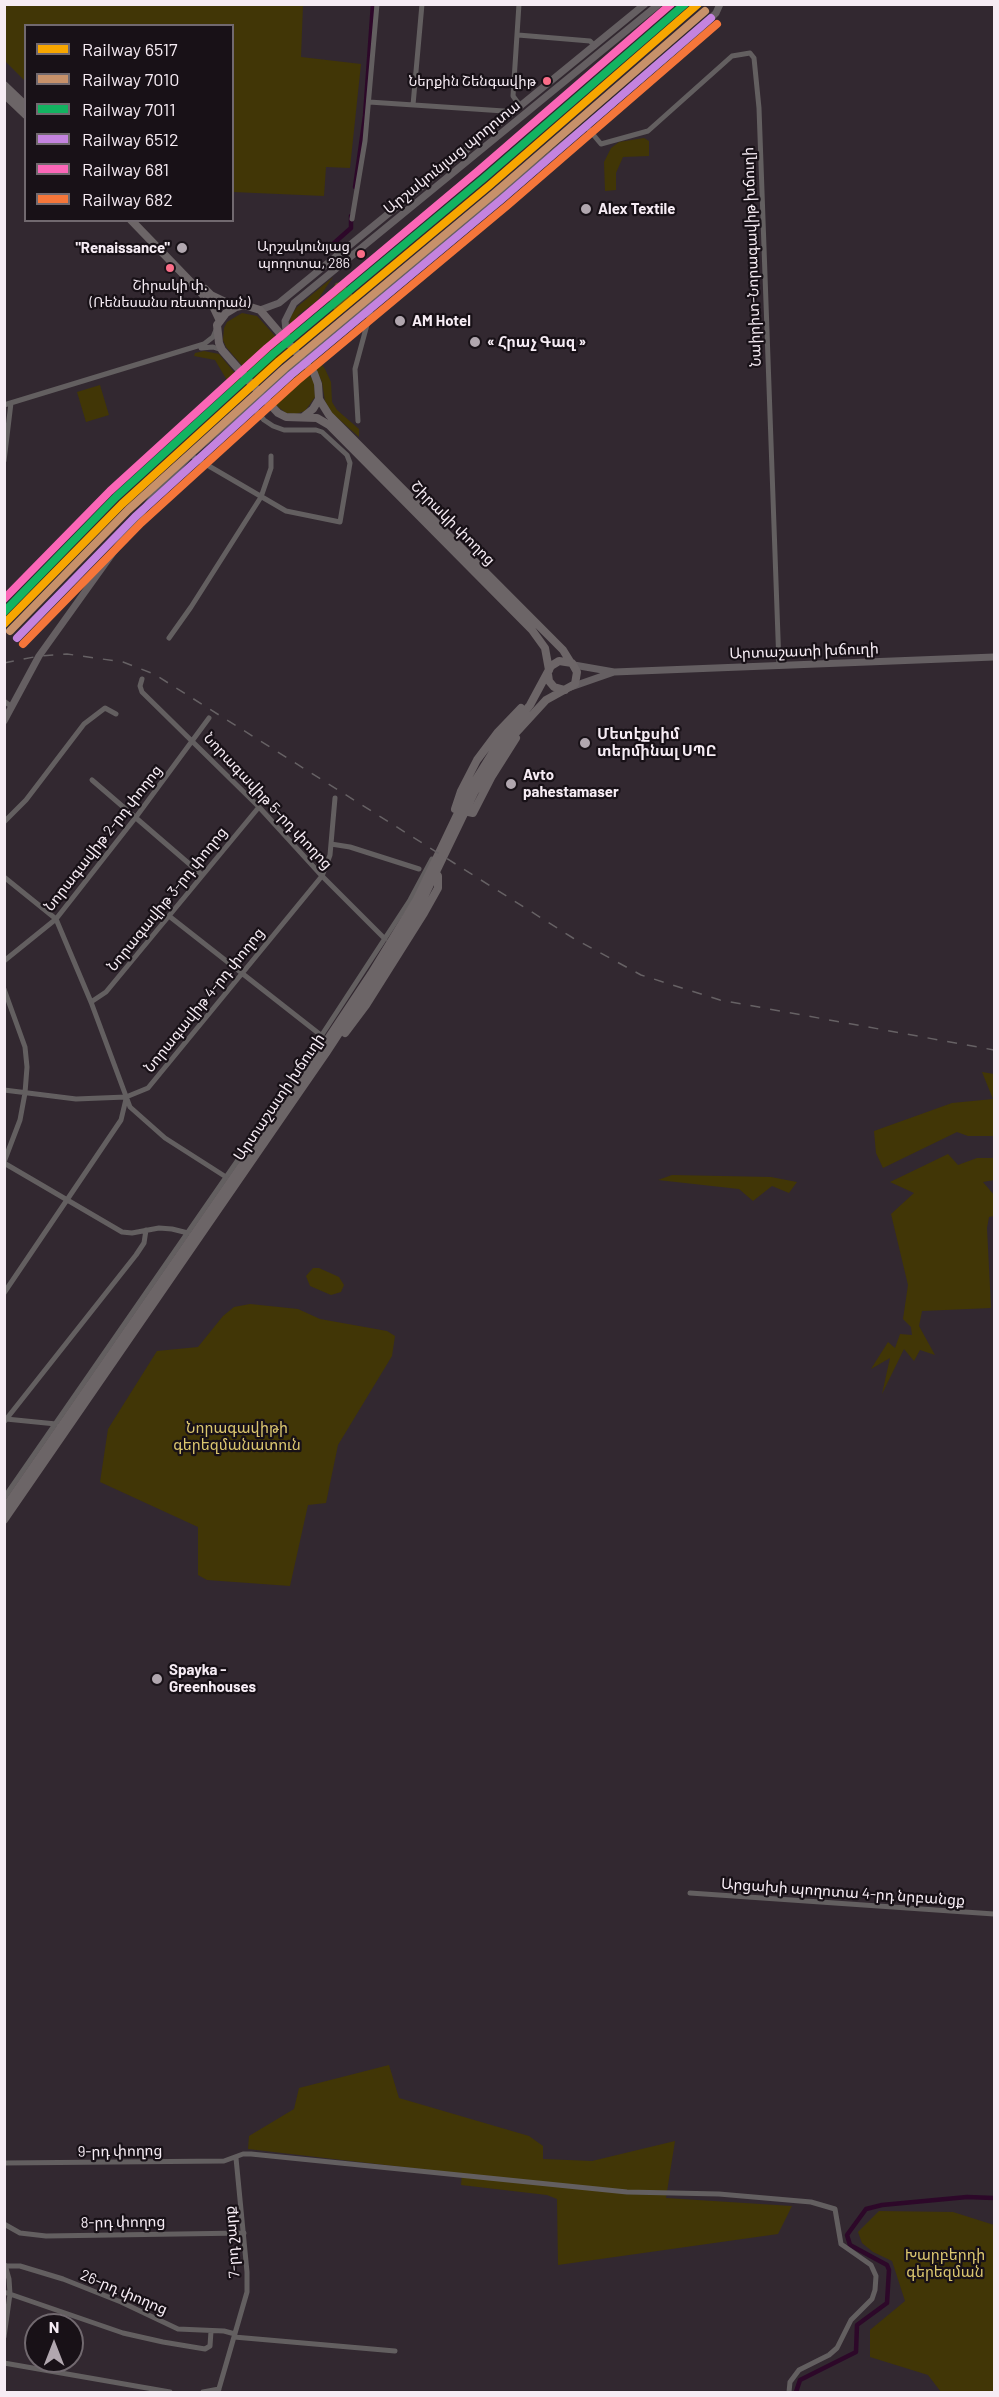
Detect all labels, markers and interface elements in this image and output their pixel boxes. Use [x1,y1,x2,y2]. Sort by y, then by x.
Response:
legend [24,24,234,222]
text: Railway 6517 [82,38,178,60]
text: Railway 7010 [82,68,179,90]
place label: Ներքին Շենգավիթ [408,73,536,89]
marker: Ներքին Շենգավիթ [541,75,553,87]
street label: Արշակունյաց պողոտա [380,96,524,218]
text: Railway 7011 [82,98,176,120]
text: Railway 6512 [82,128,179,150]
street label: Նաիրիտ-Նորագավիթ խճուղի [739,147,765,367]
text: Railway 681 [82,158,169,180]
text: Railway 682 [82,188,173,210]
place label: Alex Textile [598,200,675,218]
marker: Alex Textile [579,202,593,216]
place label: Արշակունյաց պողոտա, 286 [257,238,350,270]
place label: "Renaissance" [75,239,170,257]
marker: "Renaissance" [175,241,189,255]
marker: Արշակունյաց պողոտա, 286 [355,248,367,260]
marker: Շիրակի փ. (Ռենեսանս ռեստորան) [164,262,176,274]
place label: Շիրակի փ. (Ռենեսանս ռեստորան) [90,277,250,310]
place label: AM Hotel [412,312,471,330]
marker: AM Hotel [393,314,407,328]
place label: « Հրաչ Գազ » [487,333,586,351]
marker: « Հրաչ Գազ » [468,335,482,349]
street label: Շիրակի փողոց [407,477,499,569]
street label: Արտաշատի խճուղի [729,639,879,663]
place label: Մետէքսիմ տերմինալ ՍՊԸ [597,725,716,760]
street label: Նորագավիթ 5-րդ փողոց [200,729,336,873]
marker: Մետէքսիմ տերմինալ ՍՊԸ [578,736,592,750]
street label: Նորագավիթ 2-րդ փողոց [40,761,166,915]
place label: Avto pahestamaser [523,766,619,801]
marker: Avto pahestamaser [504,777,518,791]
street label: Նորագավիթ 3-րդ փողոց [103,823,231,975]
street label: Նորագավիթ 4-րդ փողոց [140,924,268,1076]
street label: Արտաշատի խճուղի [230,1030,328,1164]
park label: Նորագավիթի գերեզմանատուն [173,1419,301,1454]
place label: Spayka - Greenhouses [169,1661,256,1696]
marker: Spayka - Greenhouses [150,1672,164,1686]
street label: Արցախի պողոտա 4-րդ նրբանցք [720,1874,966,1910]
street label: 9-րդ փողոց [77,2141,163,2161]
street label: 7-րդ շարք [220,2205,244,2279]
street label: 8-րդ փողոց [80,2212,166,2232]
park label: Խարբերդի գերեզման [905,2246,985,2281]
street label: 26-րդ փողոց [78,2266,170,2318]
north arrow [24,2313,84,2373]
text: N [49,2317,59,2336]

